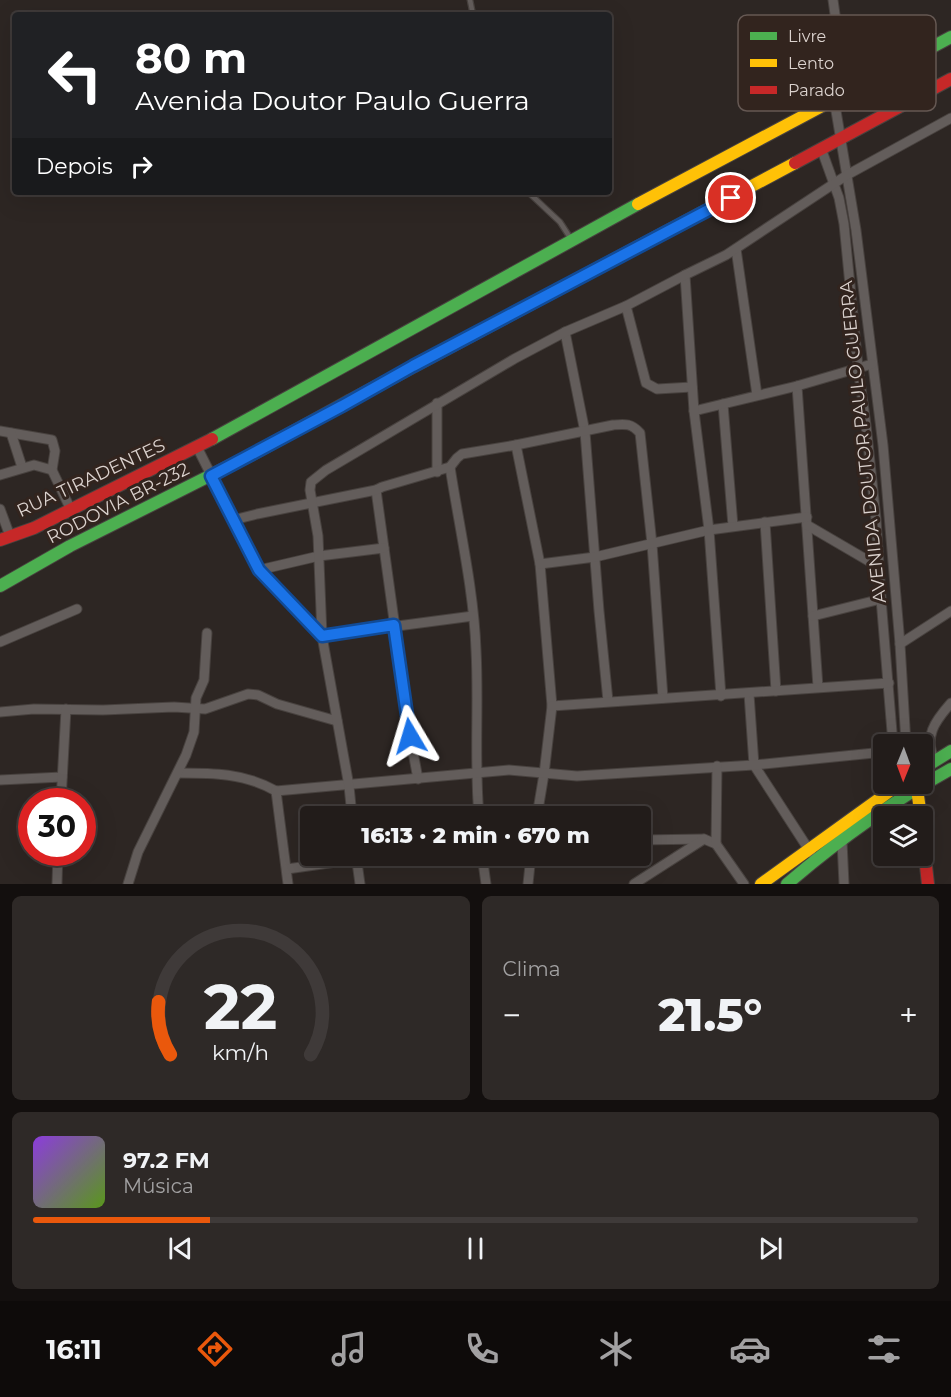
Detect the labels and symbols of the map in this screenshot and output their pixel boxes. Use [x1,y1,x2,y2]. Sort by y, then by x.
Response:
legend [738,15,936,111]
text: Livre [788,27,826,46]
text: Lento [788,54,834,73]
text: Parado [788,81,845,100]
pin [705,172,756,223]
street label: AVENIDA DOUTOR PAULO GUERRA [835,280,891,604]
street label: RUA TIRADENTES [13,434,169,522]
street label: RODOVIA BR-232 [43,458,193,548]
position arrow [378,704,442,768]
north arrow [873,734,933,794]
speed limit sign: 30 [18,788,96,866]

